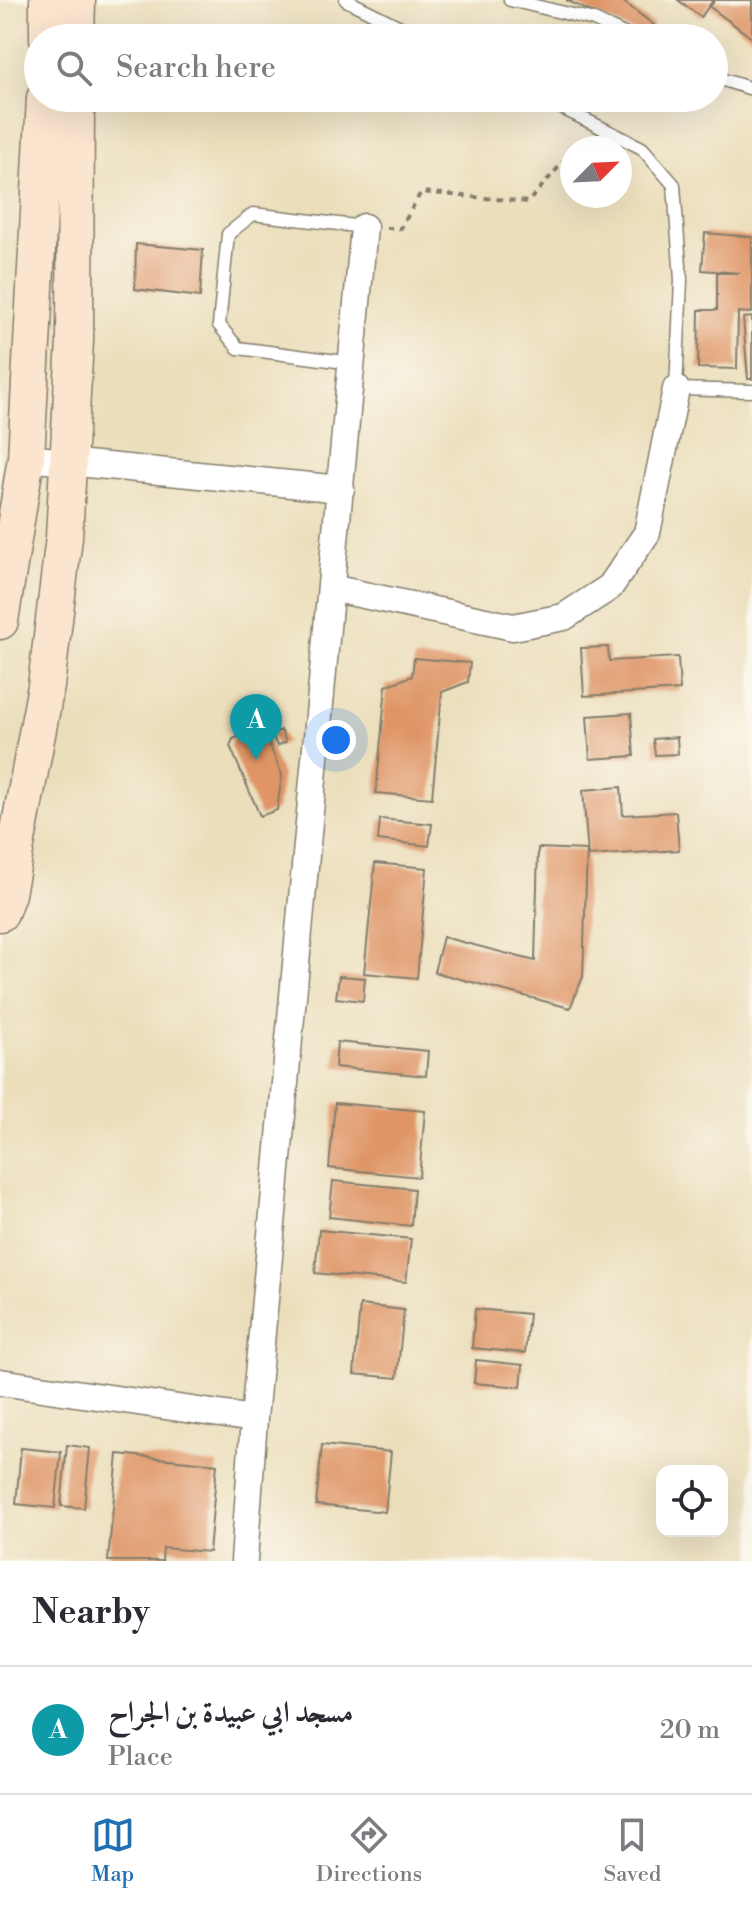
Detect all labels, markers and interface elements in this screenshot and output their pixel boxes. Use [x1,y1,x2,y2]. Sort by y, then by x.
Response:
search box [24,24,728,112]
icon: search [52,46,96,90]
text: Search here [116,49,276,87]
north arrow [560,136,632,208]
pin: A [230,694,282,760]
your location [316,720,356,760]
map controls [656,1465,728,1537]
button: locate [656,1465,728,1537]
text: Nearby [32,1592,150,1634]
text: مسجد ابي عبيدة بن الجراح [108,1694,353,1732]
text: A [49,1714,67,1746]
text: 20 m [660,1714,720,1746]
text: Place [108,1741,173,1773]
tab: Map [91,1813,135,1888]
tab: Directions [316,1813,422,1888]
tab: Saved [604,1813,661,1888]

